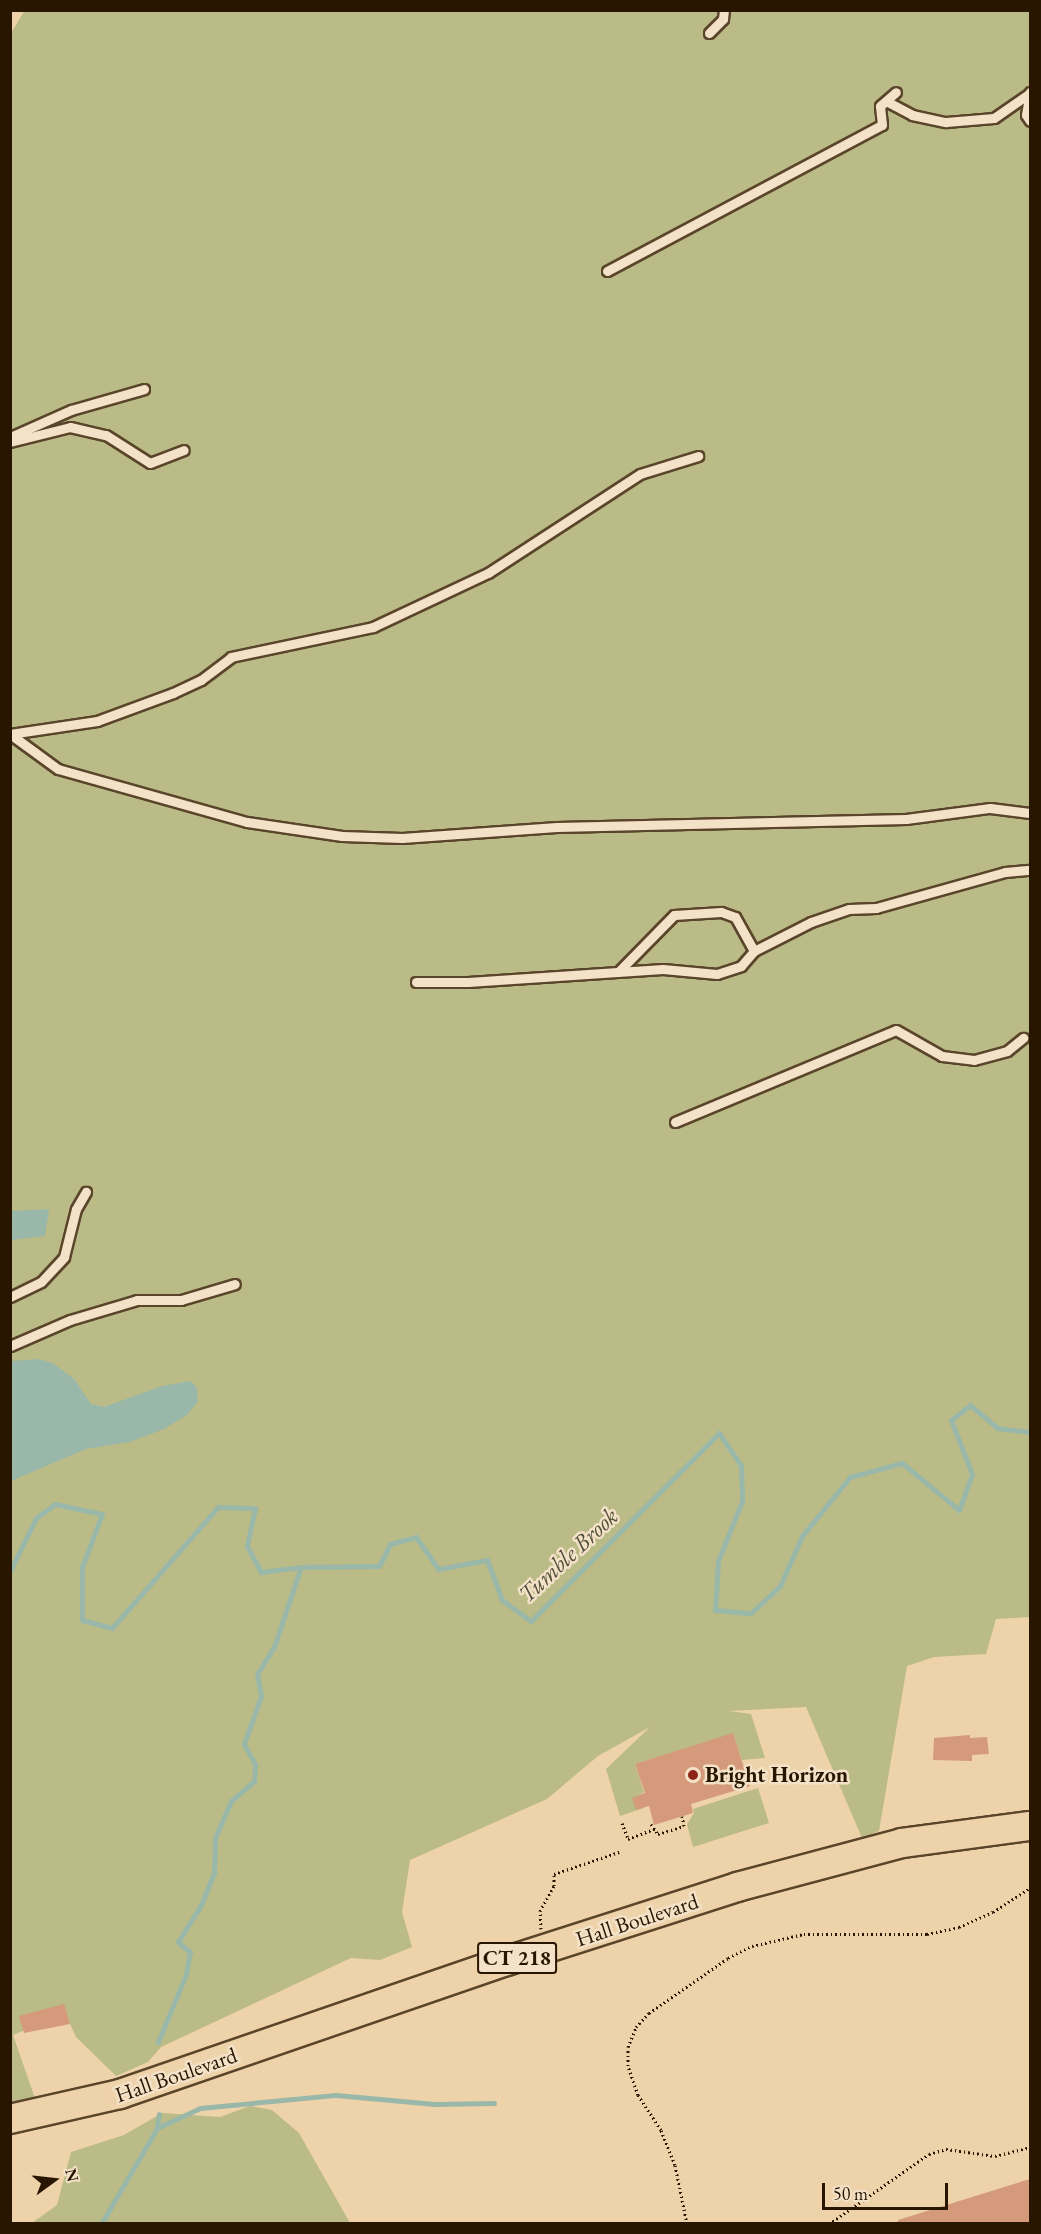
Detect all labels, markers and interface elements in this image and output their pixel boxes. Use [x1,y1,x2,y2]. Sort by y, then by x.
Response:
water label: Tumble Brook [512,1502,624,1608]
place label: Bright Horizon [705,1762,848,1788]
marker: Bright Horizon [686,1768,700,1782]
street label: Hall Boulevard [572,1888,702,1952]
road number: CT 218 [476,1940,558,1976]
street label: Hall Boulevard [111,2042,241,2108]
north arrow [24,2150,84,2210]
text: N [60,2166,84,2184]
scale bar [825,2171,951,2209]
text: 50 m [833,2182,868,2205]

